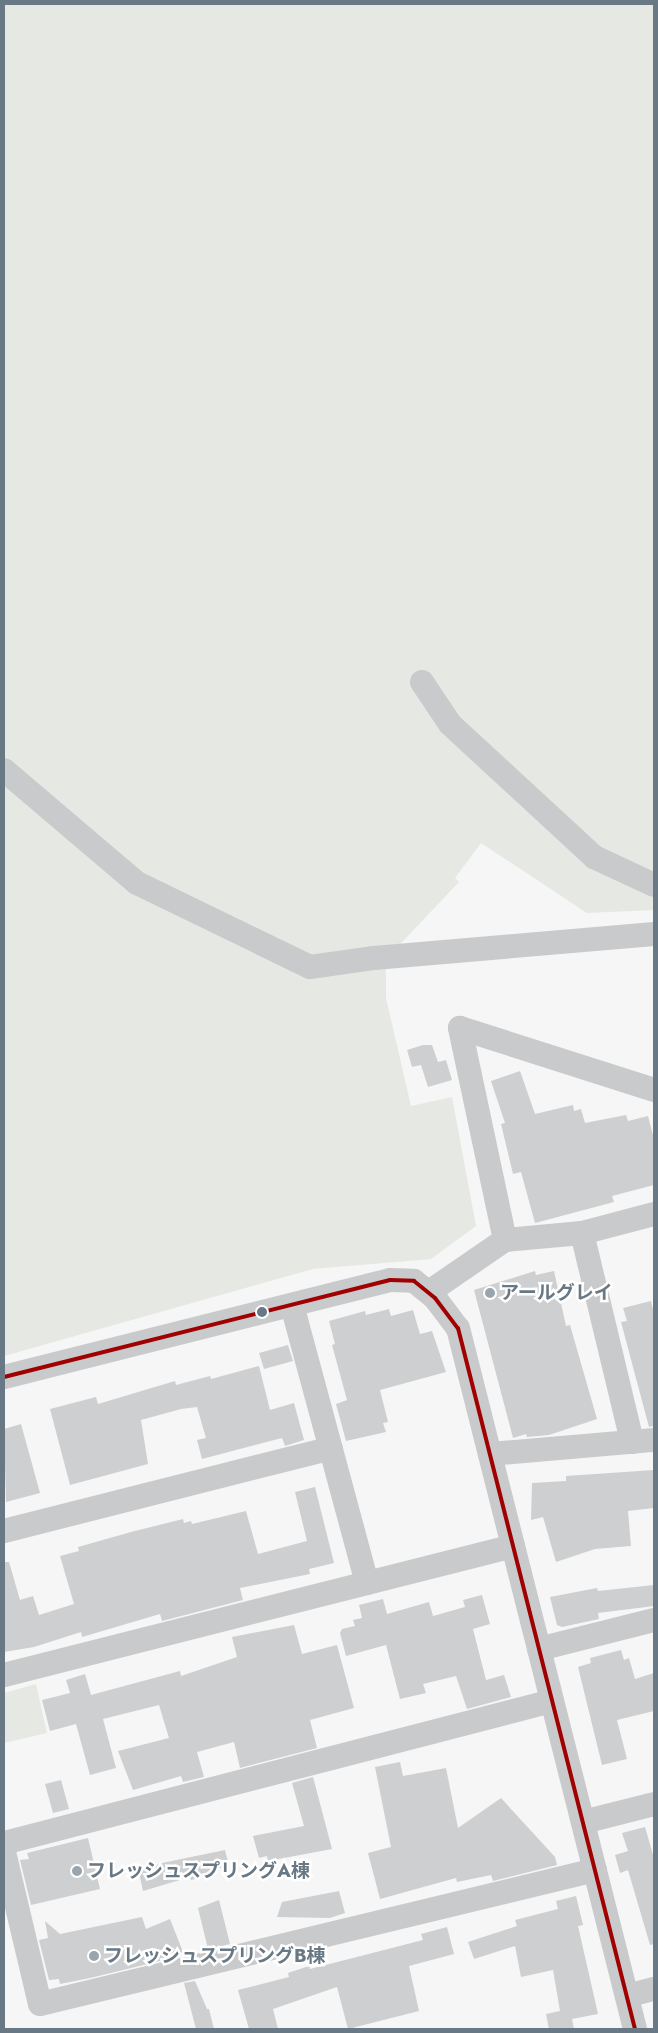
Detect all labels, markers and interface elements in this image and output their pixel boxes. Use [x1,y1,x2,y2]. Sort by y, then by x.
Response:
place label: アールグレイ [500,1282,613,1304]
marker: アールグレイ [484,1287,496,1299]
unlabelled marker [257,1307,267,1317]
place label: フレッシュスプリングA棟 [87,1860,310,1882]
marker: フレッシュスプリングA棟 [71,1865,83,1877]
place label: フレッシュスプリングB棟 [104,1945,326,1967]
marker: フレッシュスプリングB棟 [88,1950,100,1962]

